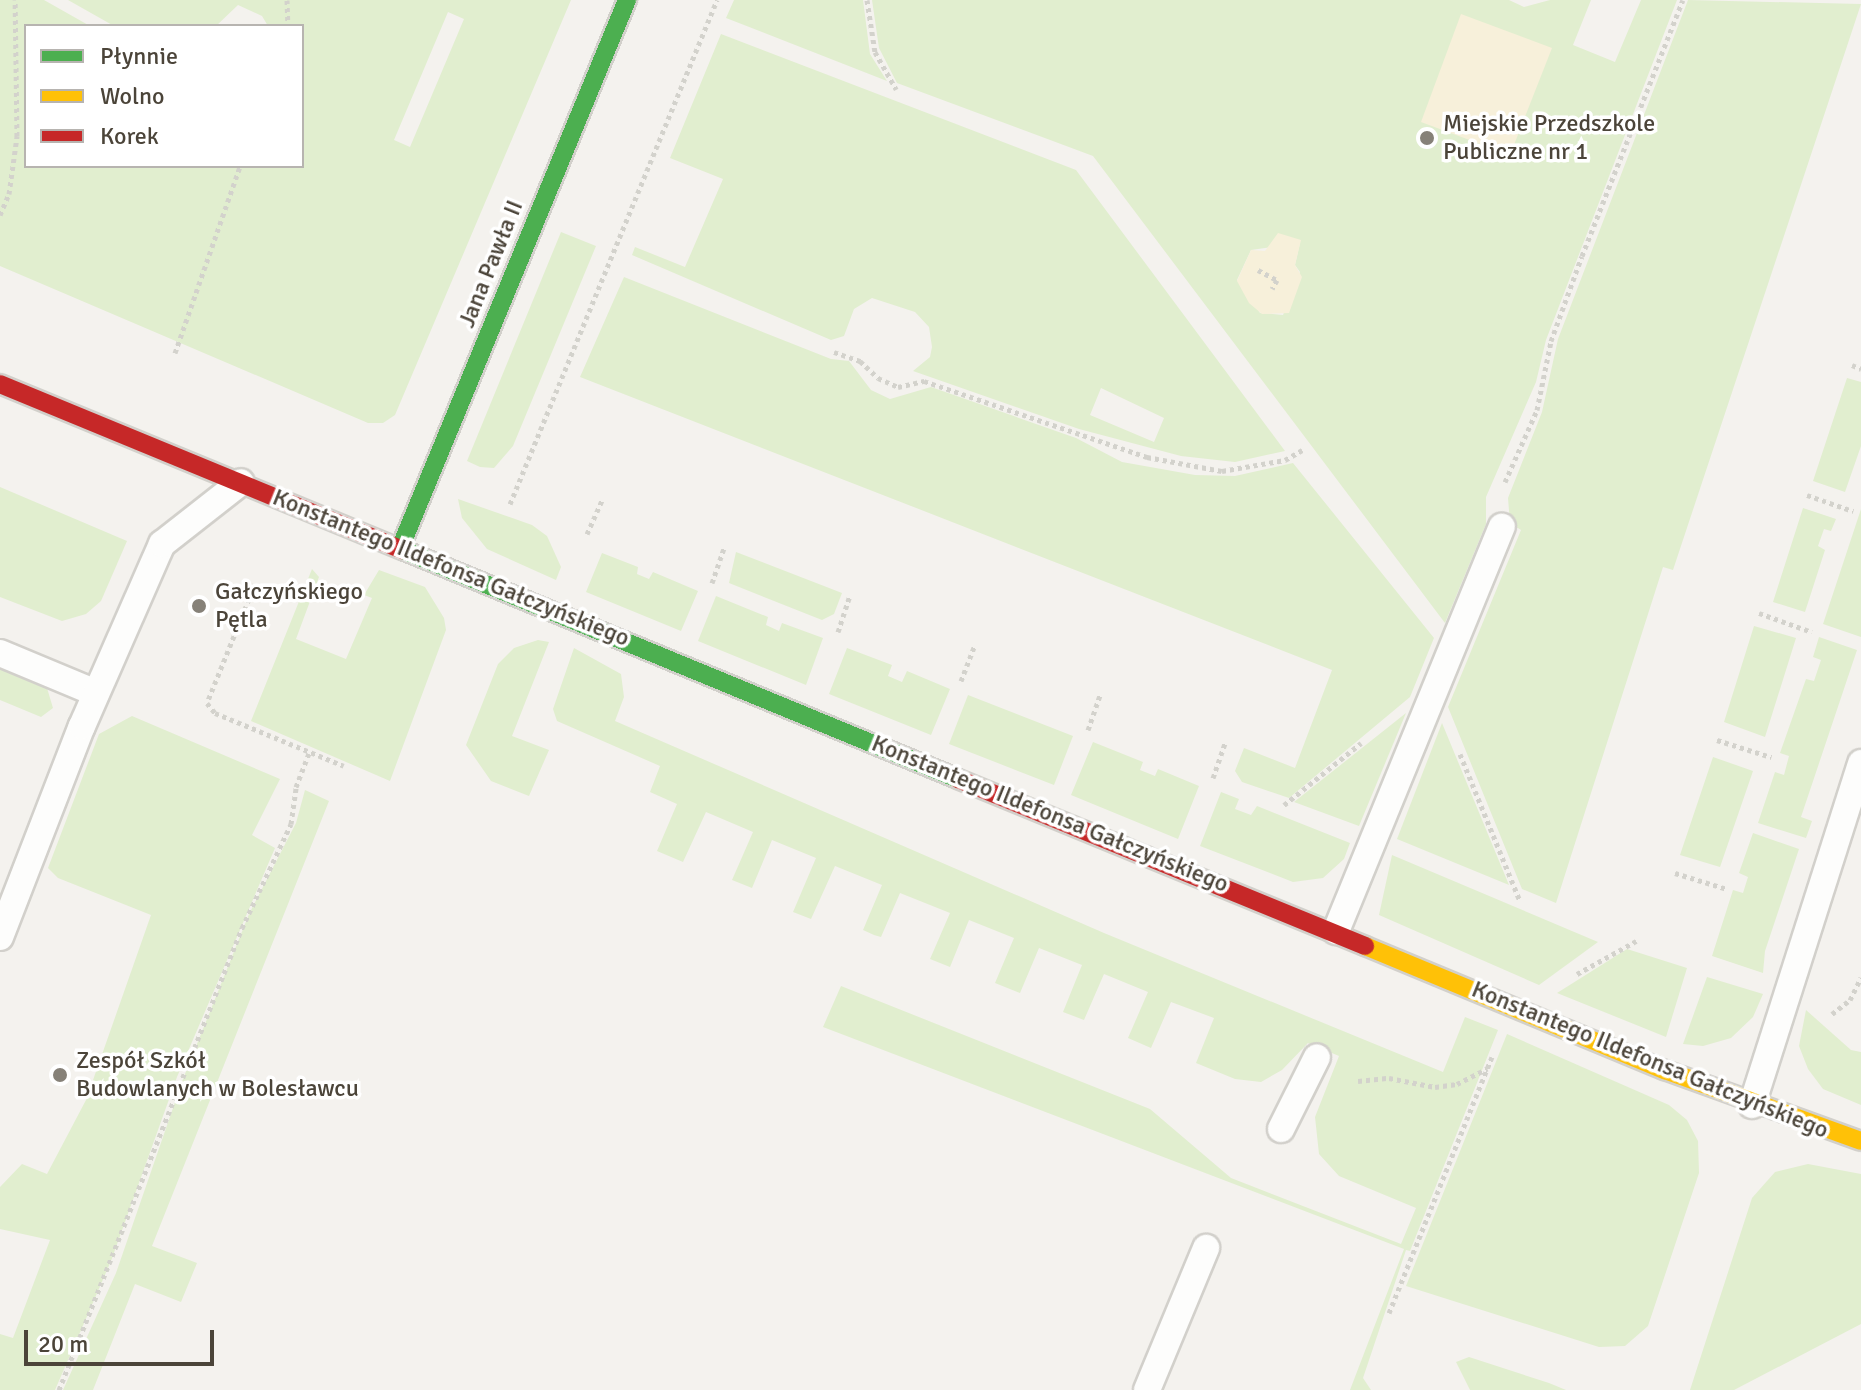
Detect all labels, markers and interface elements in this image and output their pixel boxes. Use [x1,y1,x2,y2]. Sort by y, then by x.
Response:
legend [24,24,304,168]
text: Płynnie [100,41,178,71]
text: Wolno [100,81,165,111]
place label: Miejskie Przedszkole Publiczne nr 1 [1443,110,1655,166]
text: Korek [100,121,159,151]
marker: Miejskie Przedszkole Publiczne nr 1 [1418,129,1436,147]
street label: Jana Pawła II [452,196,530,332]
street label: Konstantego Ildefonsa Gałczyńskiego [268,483,634,653]
place label: Gałczyńskiego Pętla [215,578,363,634]
marker: Gałczyńskiego Pętla [190,597,208,615]
street label: Konstantego Ildefonsa Gałczyńskiego [867,729,1233,899]
street label: Konstantego Ildefonsa Gałczyńskiego [1467,975,1833,1145]
place label: Zespół Szkół Budowlanych w Bolesławcu [76,1047,359,1103]
marker: Zespół Szkół Budowlanych w Bolesławcu [51,1066,69,1084]
scale bar [28,1314,218,1364]
text: 20 m [38,1329,88,1359]

